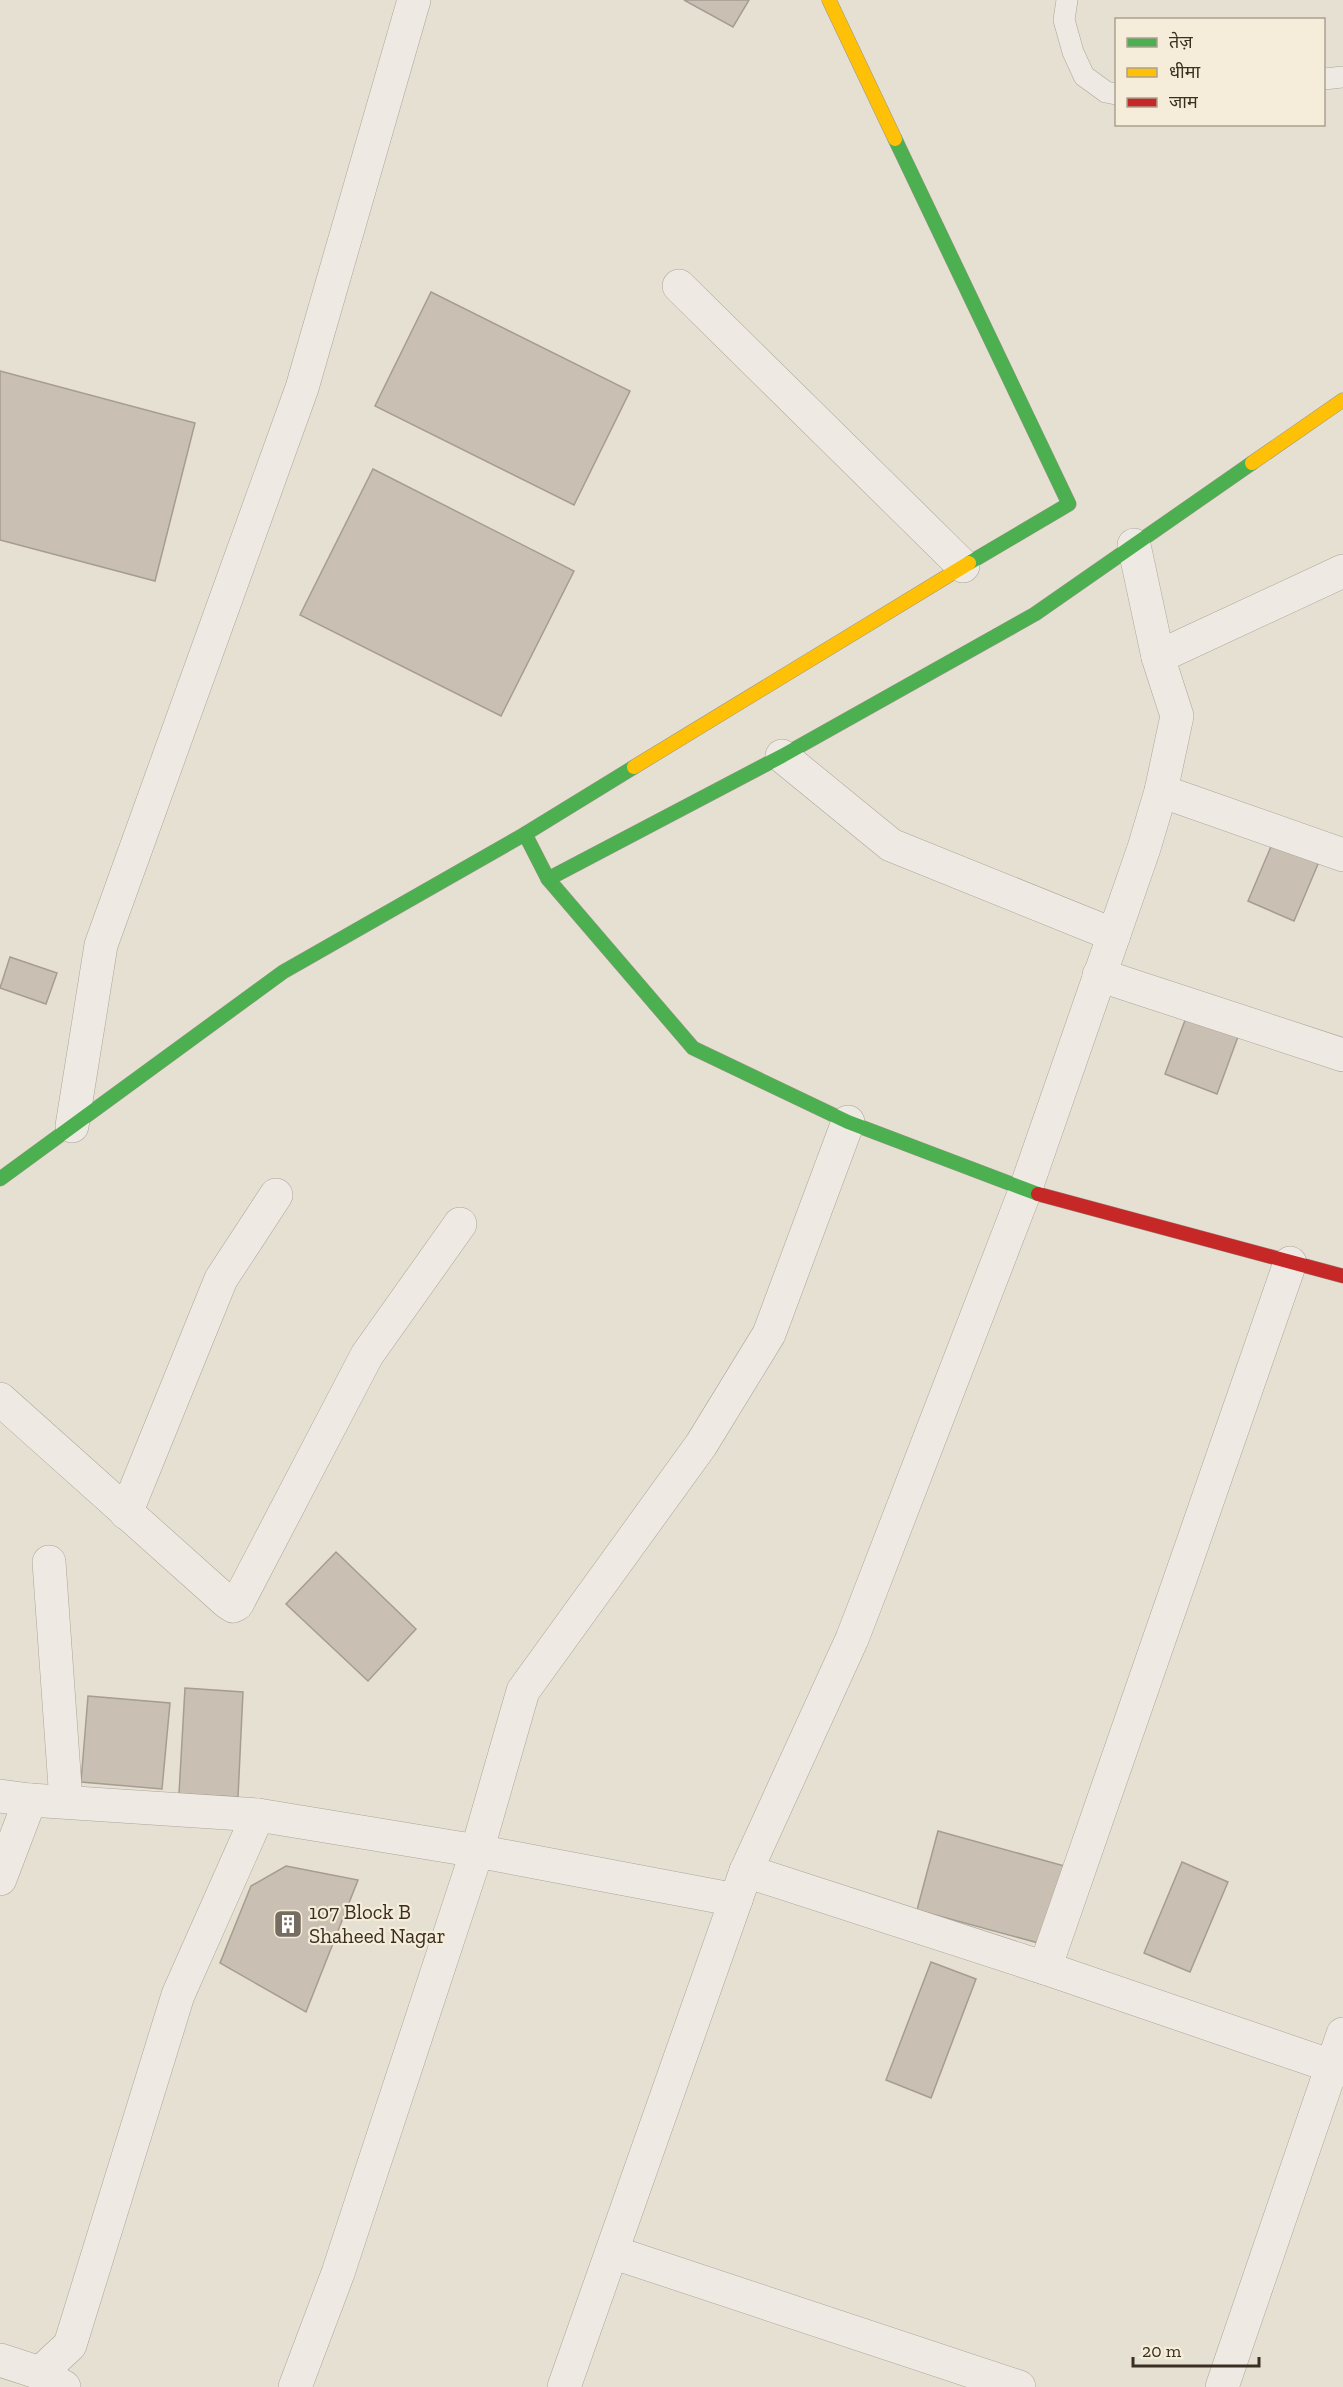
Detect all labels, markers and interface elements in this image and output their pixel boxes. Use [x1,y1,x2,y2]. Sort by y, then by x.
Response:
legend [1115,18,1325,126]
text: तेज़ [1169,31,1193,53]
text: धीमा [1169,61,1200,83]
text: जाम [1169,91,1199,113]
place label: 107 Block B Shaheed Nagar [309,1899,446,1948]
building icon: 107 Block B Shaheed Nagar [272,1908,304,1940]
scale bar [1133,2330,1259,2368]
text: 20 m [1142,2340,1182,2362]

